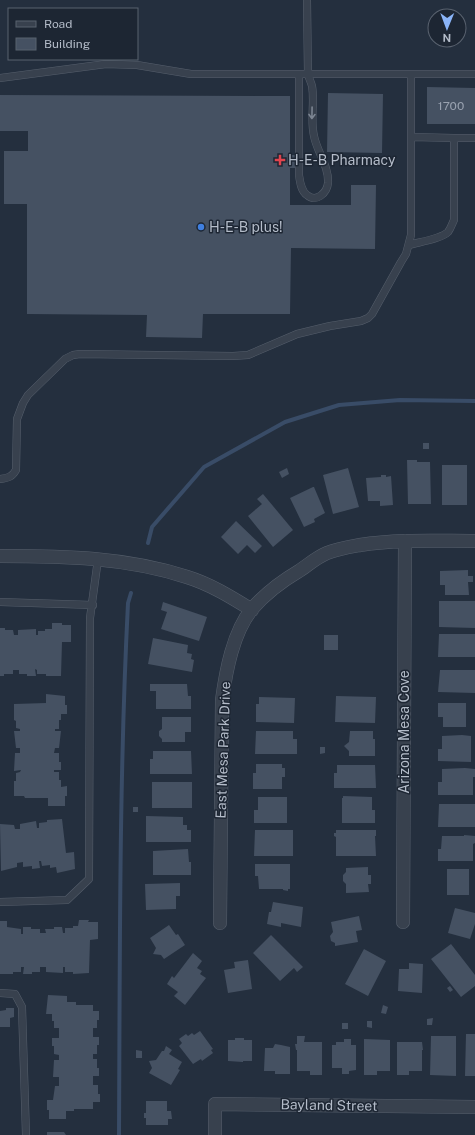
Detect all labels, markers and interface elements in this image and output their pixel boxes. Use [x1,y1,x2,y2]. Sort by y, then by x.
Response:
legend [8,8,138,60]
north arrow [427,8,467,48]
text: Road [44,17,72,31]
text: N [442,32,451,44]
text: Building [44,37,90,51]
house number: 1700 [438,99,464,113]
one-way arrow [308,106,316,119]
place label: H-E-B Pharmacy [288,152,396,168]
marker: H-E-B Pharmacy [275,155,285,165]
place label: H-E-B plus! [209,219,283,235]
marker: H-E-B plus! [196,222,206,232]
street label: Arizona Mesa Cove [396,670,412,794]
street label: East Mesa Park Drive [213,681,233,819]
street label: Bayland Street [280,1096,378,1114]

